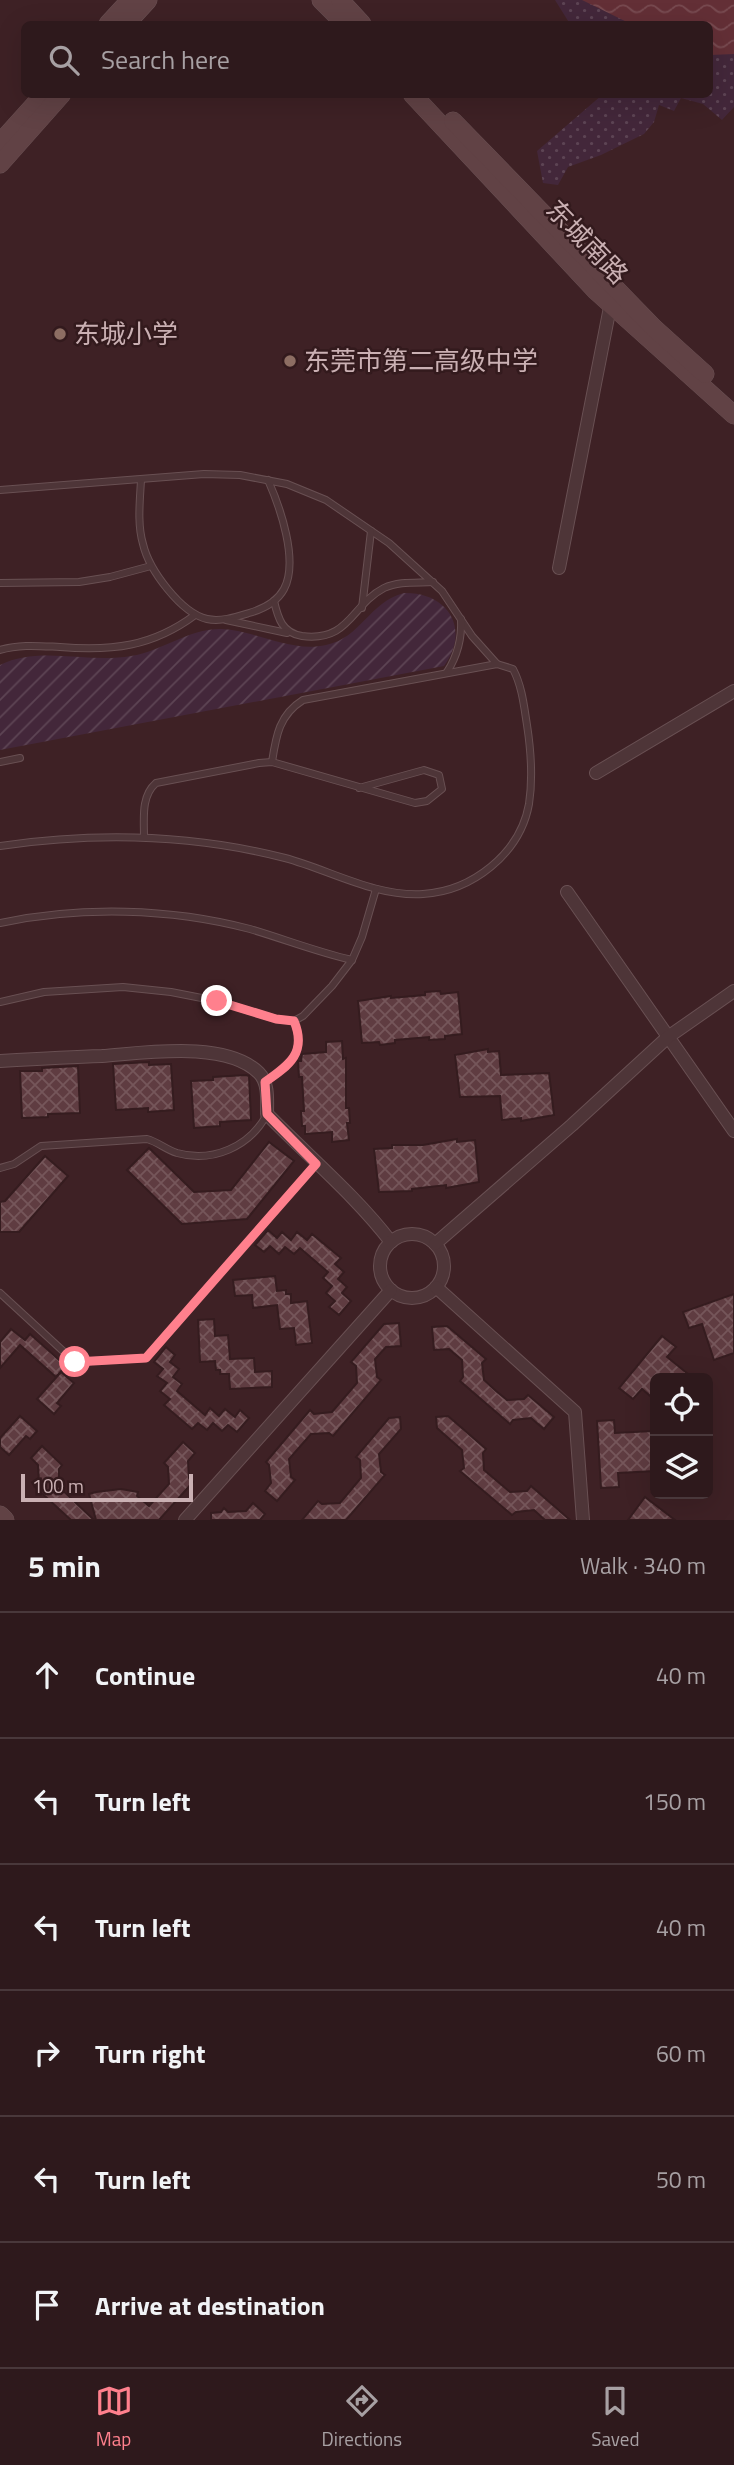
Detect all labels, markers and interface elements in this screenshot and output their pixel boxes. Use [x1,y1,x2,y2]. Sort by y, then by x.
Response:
search box [21,21,713,98]
text: Search here [101,40,230,79]
icon: search [45,41,83,79]
street label: 东城南路 [537,191,638,293]
place label: 东城小学 [74,314,178,353]
marker: 东城小学 [52,326,68,342]
place label: 东莞市第二高级中学 [304,341,538,380]
marker: 东莞市第二高级中学 [282,353,298,369]
route end [201,985,232,1016]
route start [59,1346,90,1377]
map controls [650,1373,713,1499]
button: locate [650,1373,713,1436]
button: layers [650,1436,713,1499]
scale bar [21,1471,192,1503]
text: 100 m [32,1471,84,1500]
text: 5 min [28,1543,101,1589]
text: Walk · 340 m [580,1548,706,1583]
icon: ahead [28,1656,66,1694]
text: Continue [95,1656,195,1695]
text: 40 m [656,1658,706,1693]
icon: left [28,1782,66,1820]
text: Turn left [95,1782,190,1821]
text: 150 m [643,1784,706,1819]
icon: left [28,1908,66,1946]
text: Turn left [95,1908,190,1947]
text: 40 m [656,1910,706,1945]
icon: right [28,2034,66,2072]
text: Turn right [95,2034,206,2073]
text: 60 m [656,2036,706,2071]
icon: left [28,2160,66,2198]
text: Turn left [95,2160,190,2199]
text: 50 m [656,2162,706,2197]
icon: arrive [28,2286,66,2324]
text: Arrive at destination [95,2286,325,2325]
tab: Map [95,2382,133,2453]
tab: Directions [322,2382,402,2453]
tab: Saved [591,2382,639,2453]

